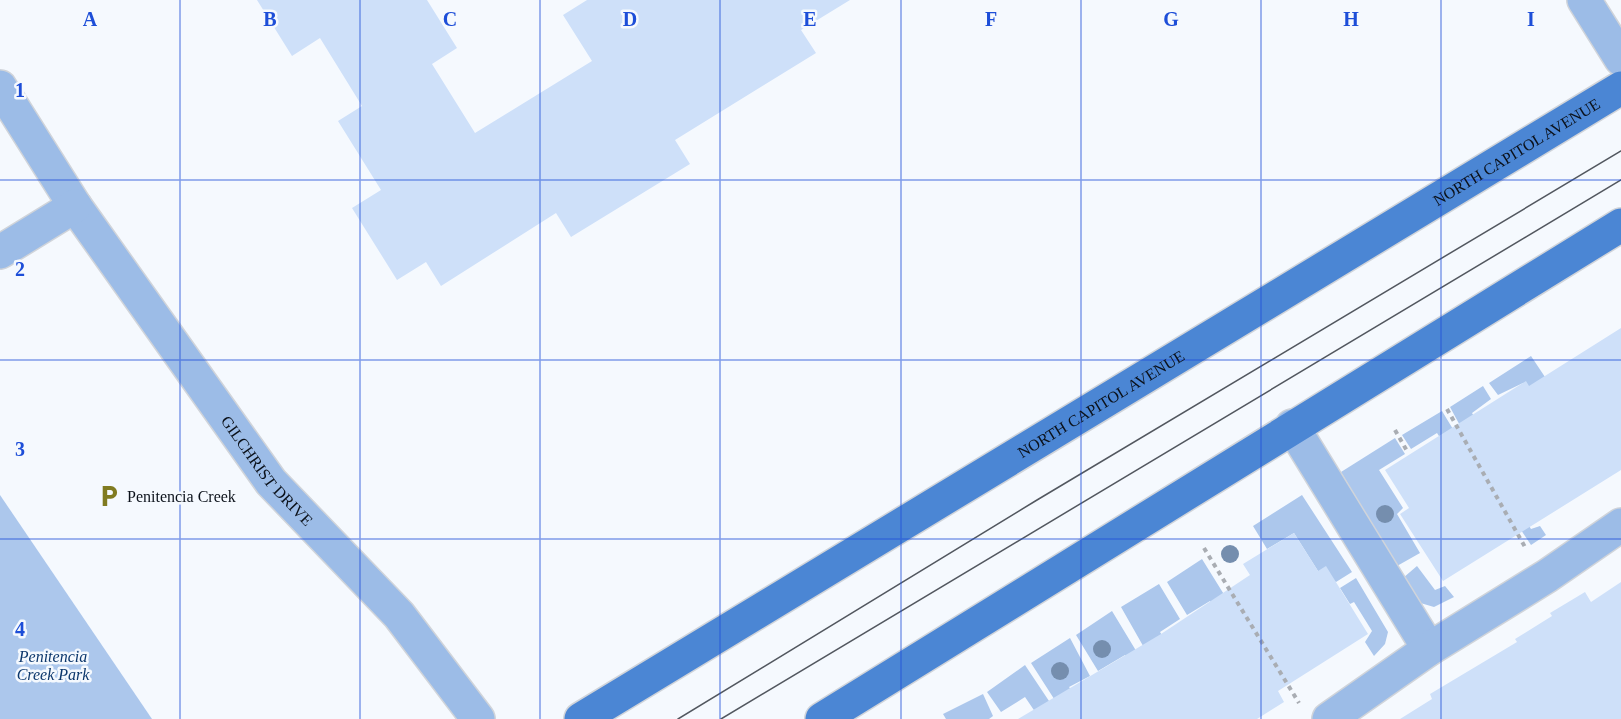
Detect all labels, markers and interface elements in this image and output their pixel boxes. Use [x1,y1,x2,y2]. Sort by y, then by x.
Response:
text: A [83,8,98,30]
text: B [263,8,277,30]
text: C [443,8,457,30]
text: D [623,8,637,30]
text: E [803,8,817,30]
text: F [985,8,997,30]
text: G [1163,8,1179,30]
text: H [1343,8,1359,30]
text: I [1527,8,1535,30]
text: 1 [15,79,25,101]
street label: NORTH CAPITOL AVENUE [1430,95,1603,209]
text: 2 [15,258,25,280]
street label: NORTH CAPITOL AVENUE [1014,347,1187,461]
street label: GILCHRIST DRIVE [218,412,317,529]
text: 3 [15,438,25,460]
parking icon: Penitencia Creek [96,483,122,509]
place label: Penitencia Creek [127,488,236,505]
text: 4 [15,618,25,640]
park label: Penitencia Creek Park [17,648,90,683]

